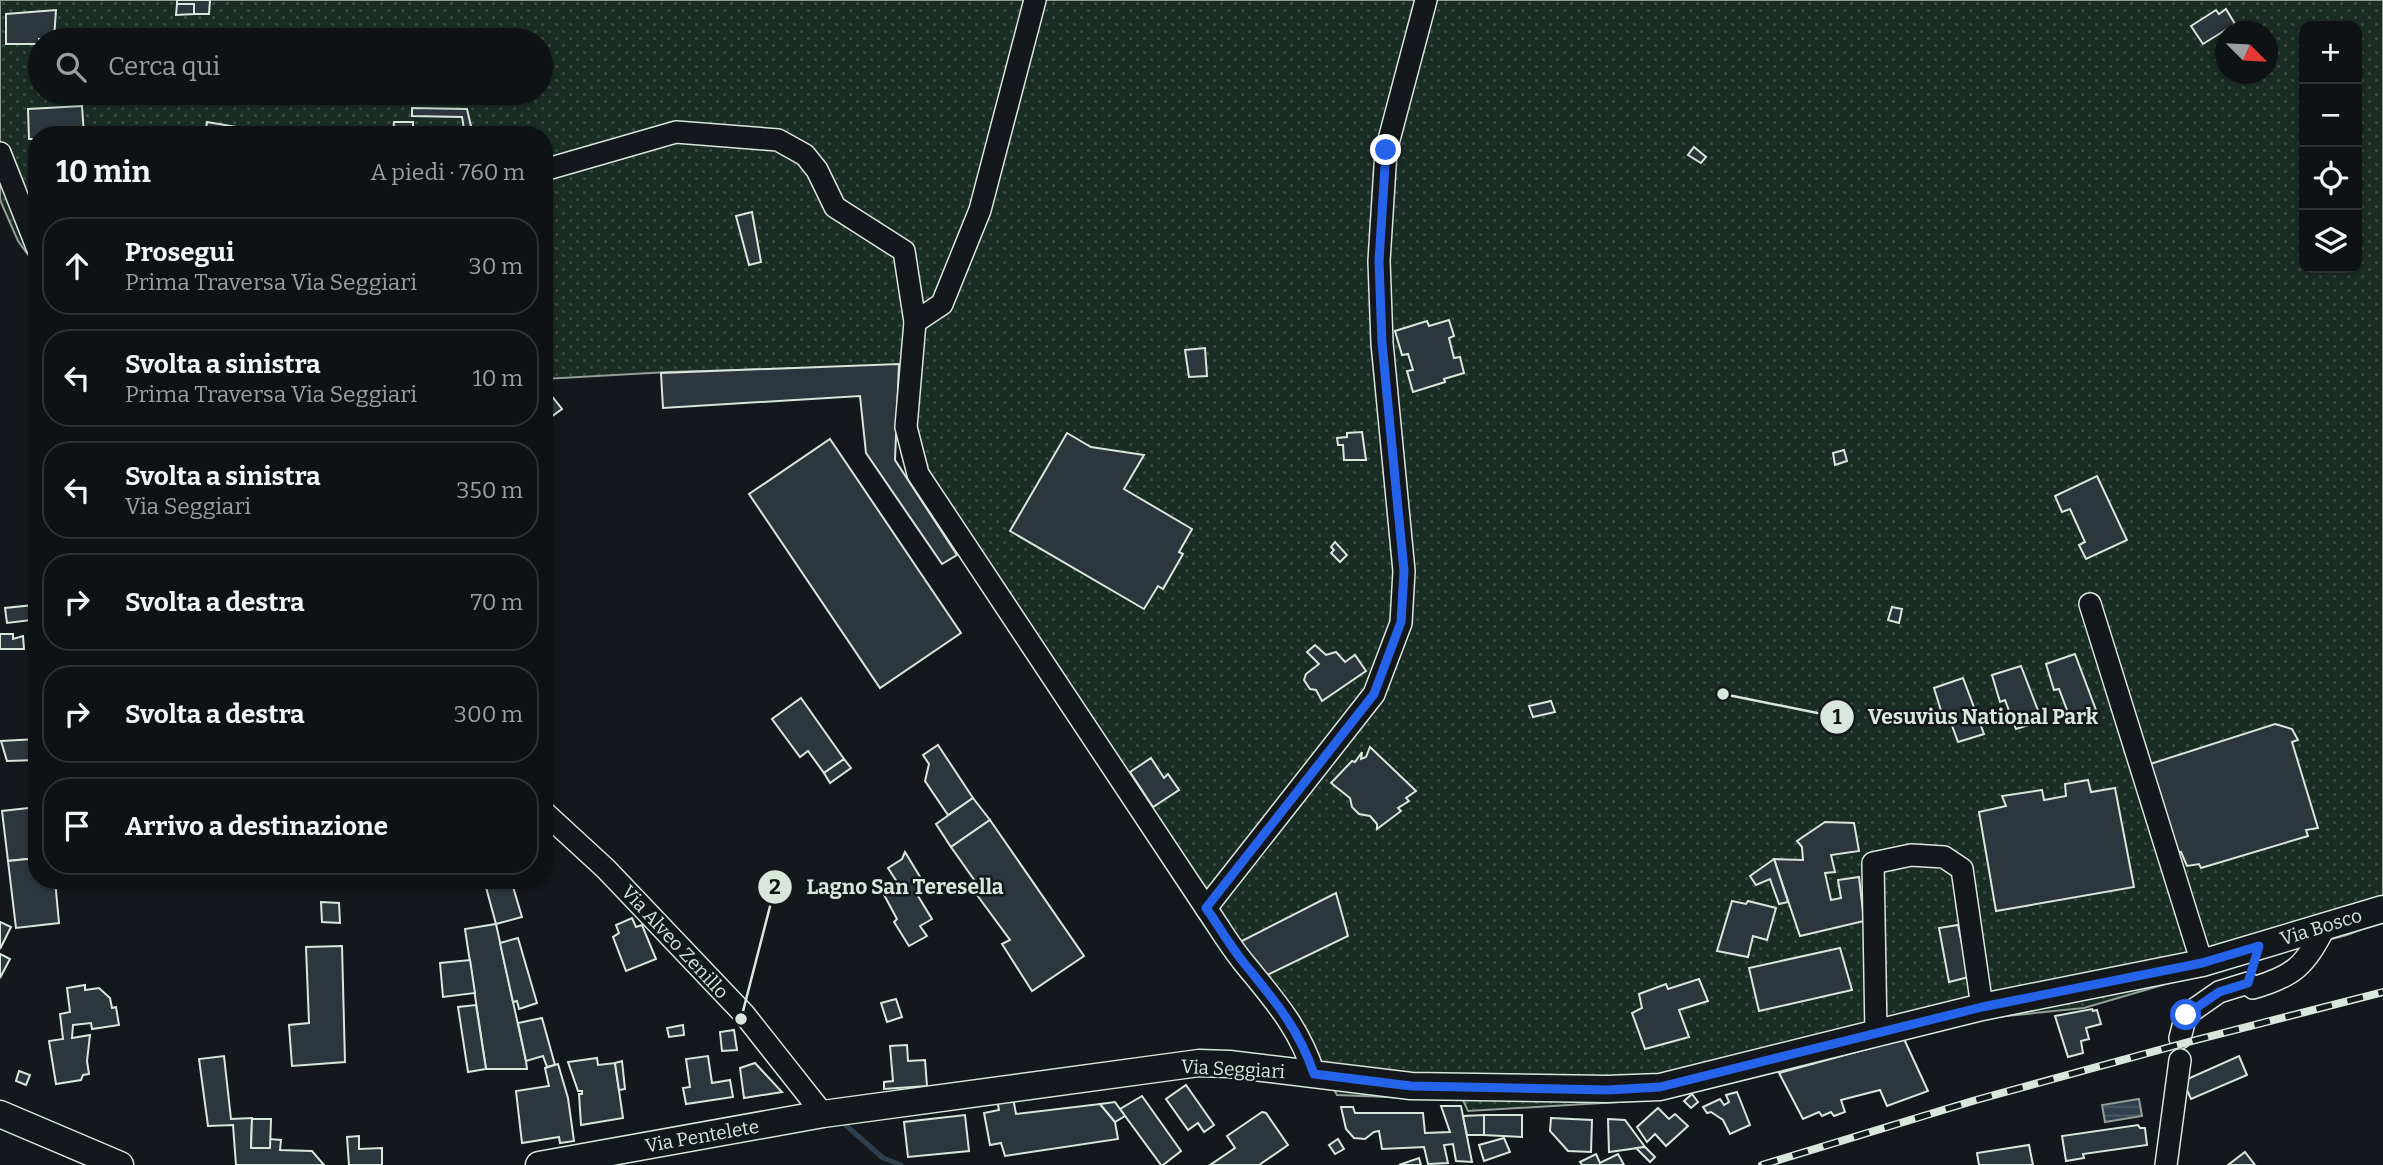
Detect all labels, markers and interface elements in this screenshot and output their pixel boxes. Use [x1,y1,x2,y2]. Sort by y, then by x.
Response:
north arrow [2215,21,2278,84]
map controls [2299,21,2362,273]
button: + [2299,21,2362,84]
search box [28,28,553,105]
icon: search [52,48,90,86]
text: Cerca qui [108,51,220,82]
button: − [2299,84,2362,147]
route end [1370,134,1401,165]
button: locate [2299,147,2362,210]
text: 10 min [56,154,151,190]
text: A piedi · 760 m [370,158,525,186]
button: layers [2299,210,2362,273]
text: Prosegui [125,237,234,268]
icon: ahead [58,247,96,285]
text: 30 m [469,252,523,280]
text: Prima Traversa Via Seggiari [125,268,417,296]
text: Svolta a sinistra [125,349,321,380]
icon: left [58,359,96,397]
text: 10 m [472,364,523,392]
text: Prima Traversa Via Seggiari [125,380,417,408]
text: Svolta a sinistra [125,461,321,492]
icon: left [58,471,96,509]
text: 350 m [456,476,523,504]
text: Via Seggiari [125,492,251,520]
icon: right [58,583,96,621]
text: Svolta a destra [125,587,304,618]
text: 70 m [471,588,523,616]
icon: right [58,695,96,733]
callout: Vesuvius National Park [1819,696,2113,738]
text: Svolta a destra [125,699,304,730]
text: 300 m [454,700,523,728]
text: 1 [1832,704,1842,730]
text: Vesuvius National Park [1868,704,2099,730]
icon: arrive [58,807,96,845]
text: Arrivo a destinazione [125,811,388,842]
callout: Lagno San Teresella [757,866,1017,908]
text: 2 [769,874,781,900]
text: Lagno San Teresella [806,874,1004,900]
street label: Via Alveo Zenillo [617,881,733,1003]
street label: Via Bosco [2277,904,2365,950]
route start [2170,999,2201,1030]
street label: Via Seggiari [1180,1055,1286,1083]
street label: Via Pentelete [643,1115,761,1157]

